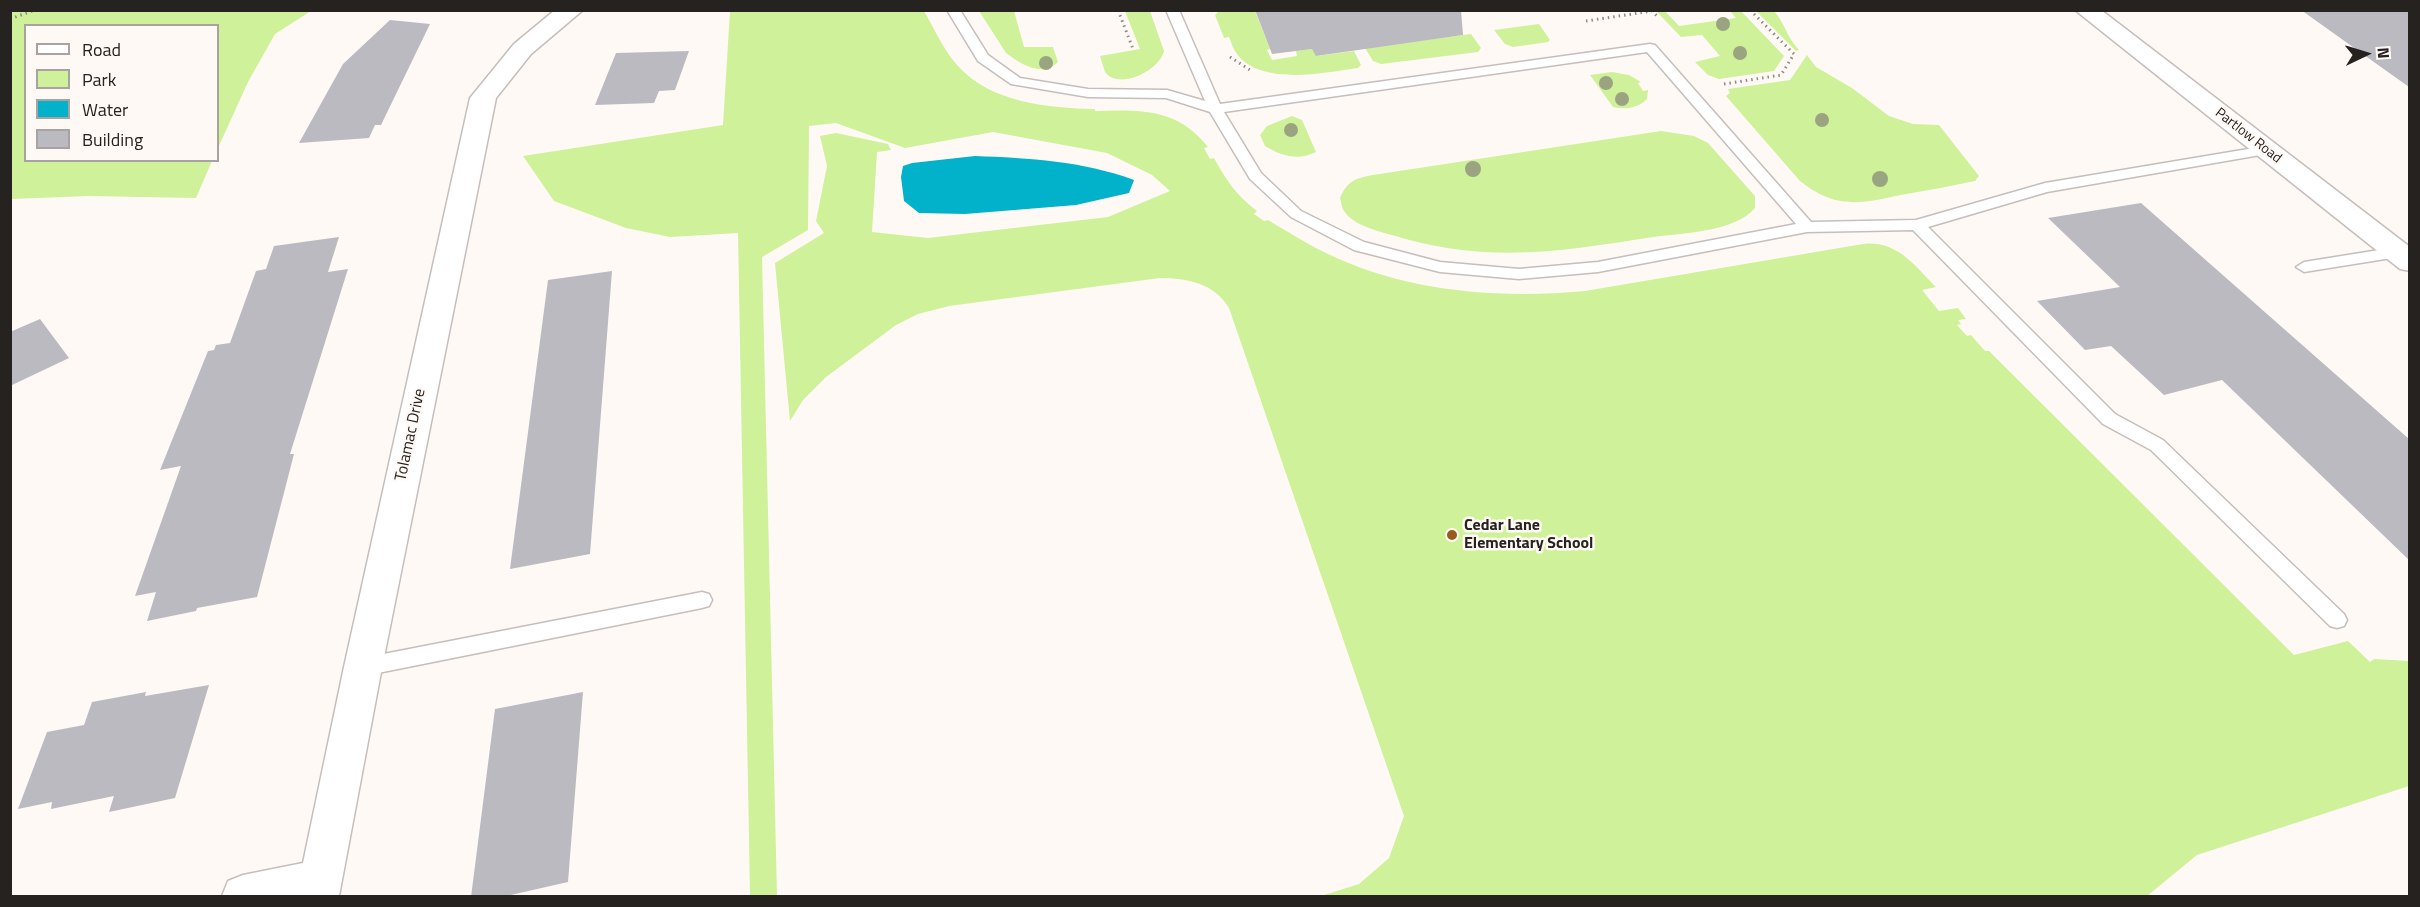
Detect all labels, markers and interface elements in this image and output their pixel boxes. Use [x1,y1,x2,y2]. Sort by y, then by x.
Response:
legend [24,24,219,162]
north arrow [2336,24,2396,84]
text: Road [82,36,121,63]
text: N [2372,46,2396,59]
text: Park [82,66,116,93]
text: Water [82,96,128,123]
street label: Partlow Road [2211,105,2285,167]
text: Building [82,126,143,153]
street label: Tolamac Drive [392,387,430,483]
place label: Cedar Lane Elementary School [1464,516,1593,554]
marker: Cedar Lane Elementary School [1445,528,1459,542]

